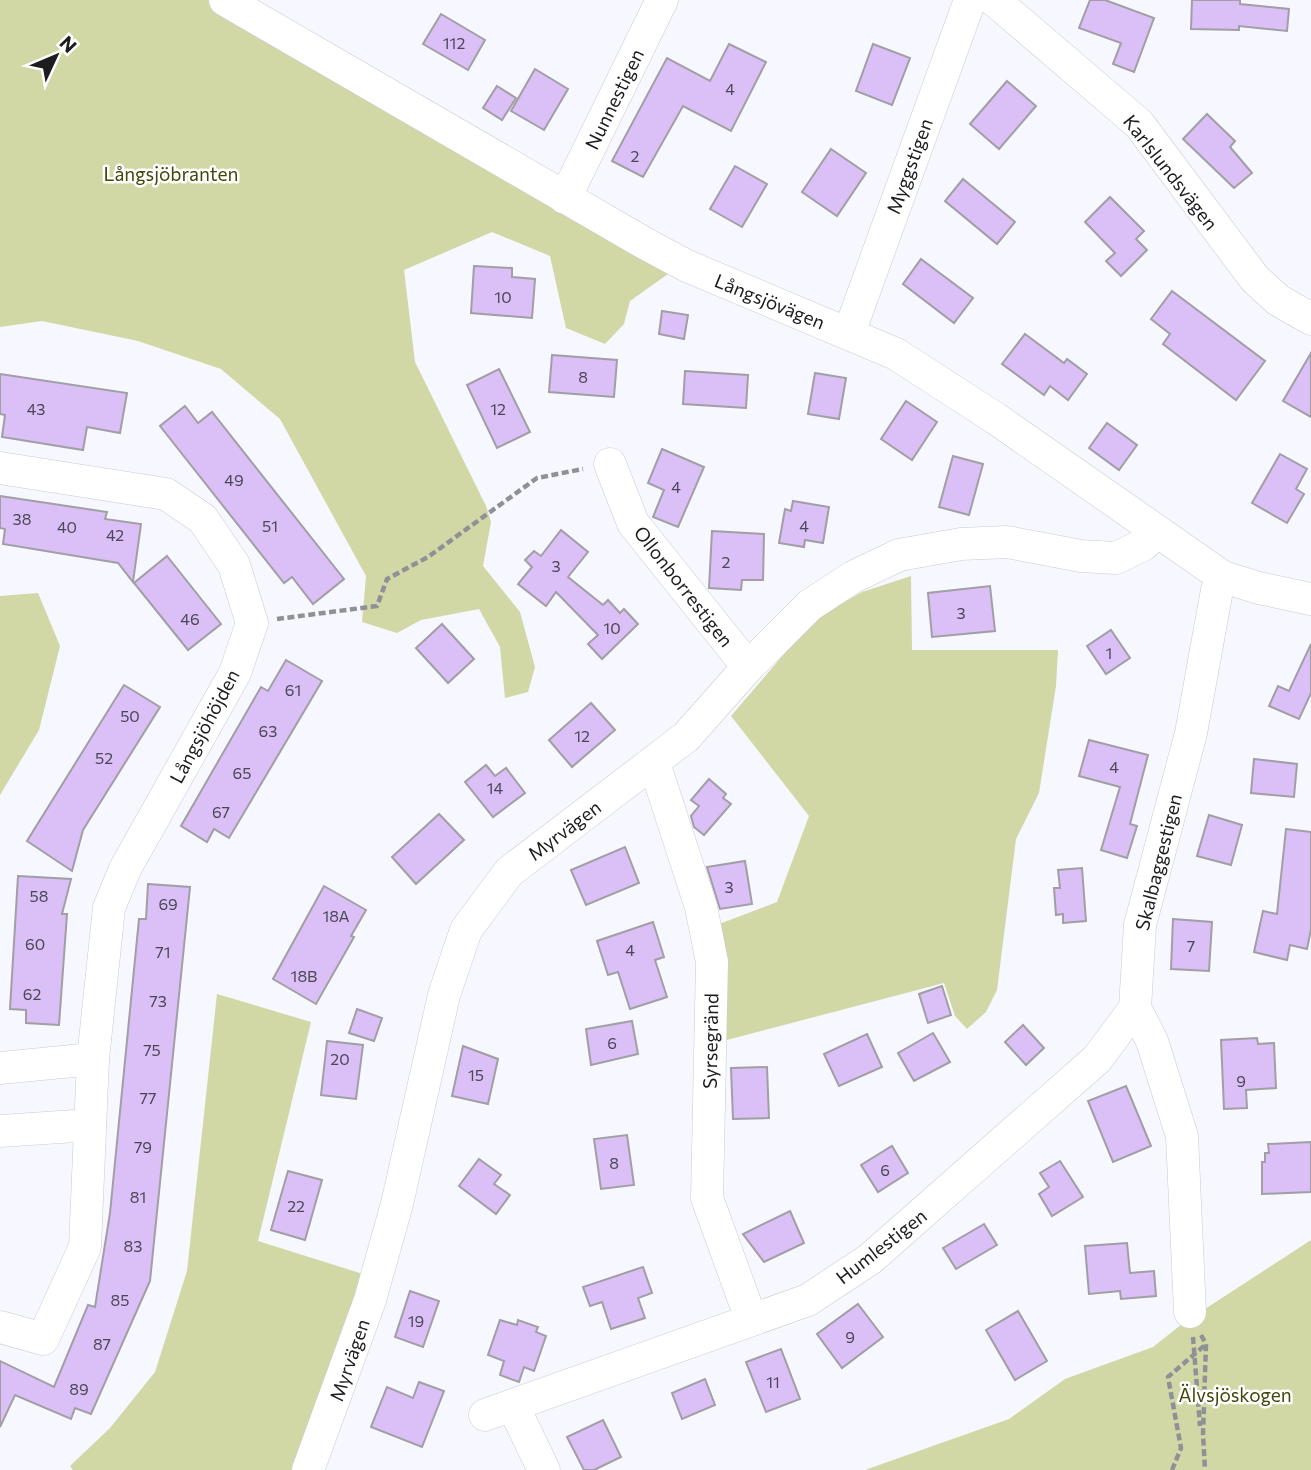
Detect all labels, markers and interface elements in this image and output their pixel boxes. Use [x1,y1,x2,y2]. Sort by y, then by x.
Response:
north arrow [21,21,91,91]
text: N [55,31,82,57]
house number: 112 [443,33,465,52]
street label: Nunnestigen [580,45,648,153]
house number: 4 [725,79,735,98]
street label: Karlslundsvägen [1119,110,1223,234]
street label: Myggstigen [881,115,937,217]
house number: 2 [631,146,640,165]
park label: Långsjöbranten [104,162,238,185]
street label: Långsjövägen [712,268,828,334]
house number: 10 [494,287,512,306]
house number: 8 [578,367,588,386]
house number: 43 [27,399,45,418]
house number: 12 [490,399,506,418]
house number: 49 [224,470,244,489]
house number: 4 [671,477,681,496]
house number: 38 [13,509,31,528]
house number: 51 [262,516,278,535]
house number: 4 [799,516,809,535]
house number: 40 [57,517,77,536]
street label: Ollonborrestigen [630,521,738,651]
house number: 42 [106,525,124,544]
house number: 2 [722,552,731,571]
house number: 3 [551,556,561,575]
house number: 3 [956,603,966,622]
house number: 46 [180,609,200,628]
house number: 10 [603,618,621,637]
house number: 1 [1106,643,1112,662]
street label: Långsjöhöjden [164,665,244,787]
house number: 61 [285,680,301,699]
house number: 50 [120,706,140,725]
house number: 63 [259,721,277,740]
house number: 12 [574,726,590,745]
house number: 52 [95,748,113,767]
house number: 4 [1109,757,1119,776]
house number: 65 [233,763,251,782]
house number: 14 [487,778,504,797]
street label: Skalbaggestigen [1130,791,1186,933]
street label: Myrvägen [523,795,605,865]
house number: 67 [212,802,230,821]
house number: 3 [724,877,734,896]
house number: 58 [30,886,48,905]
house number: 69 [158,894,178,913]
house number: 18A [322,906,350,925]
house number: 60 [25,934,45,953]
house number: 7 [1187,936,1195,955]
house number: 4 [625,940,635,959]
house number: 71 [155,942,171,961]
house number: 18B [291,966,317,985]
house number: 62 [23,984,41,1003]
house number: 73 [149,991,167,1010]
street label: Syrsegränd [698,993,722,1089]
house number: 6 [607,1033,617,1052]
house number: 75 [143,1040,161,1059]
house number: 20 [330,1049,350,1068]
house number: 15 [468,1065,484,1084]
house number: 9 [1236,1071,1246,1090]
house number: 77 [140,1088,156,1107]
house number: 79 [134,1137,152,1156]
house number: 8 [609,1153,619,1172]
house number: 6 [880,1160,890,1179]
house number: 81 [130,1187,146,1206]
house number: 22 [287,1196,305,1215]
street label: Humlestigen [831,1204,931,1288]
house number: 83 [124,1236,142,1255]
house number: 85 [111,1290,129,1309]
house number: 19 [408,1311,424,1330]
street label: Myrvägen [324,1316,374,1404]
house number: 9 [845,1327,855,1346]
house number: 87 [93,1334,111,1353]
house number: 11 [766,1372,780,1391]
house number: 89 [69,1379,89,1398]
park label: Älvsjöskogen [1178,1383,1292,1406]

